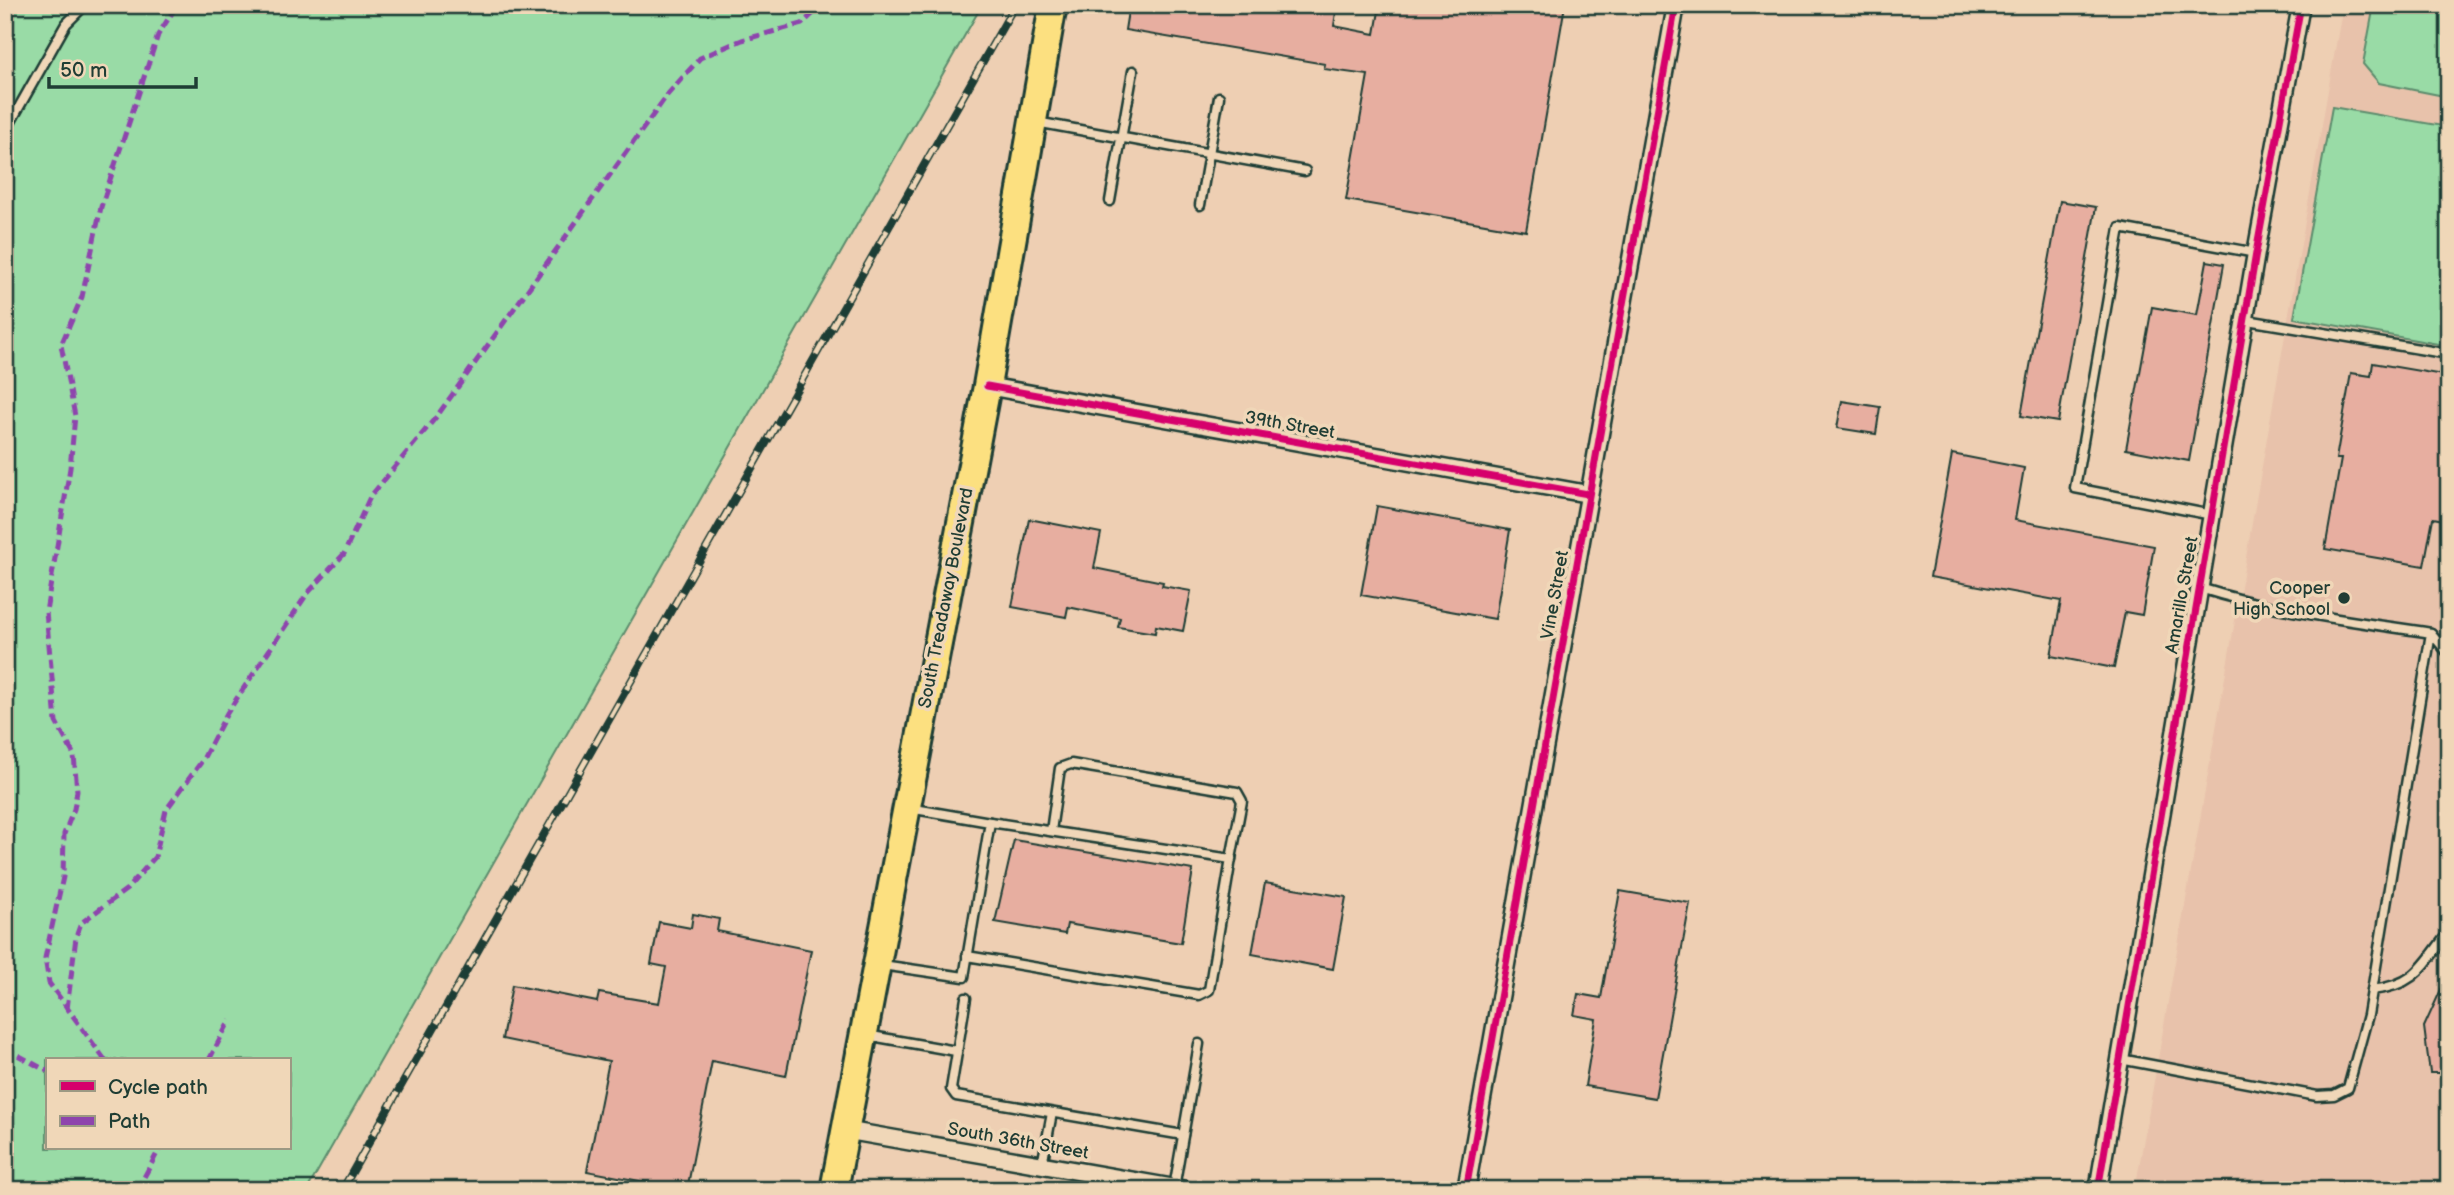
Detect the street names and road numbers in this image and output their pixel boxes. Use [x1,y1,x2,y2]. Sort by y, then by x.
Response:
street label: 39th Street [1243,407,1337,443]
street label: South Treadaway Boulevard [914,486,978,710]
street label: Amarillo Street [2161,534,2203,655]
street label: Vine Street [1537,548,1573,641]
street label: South 36th Street [946,1118,1091,1164]

